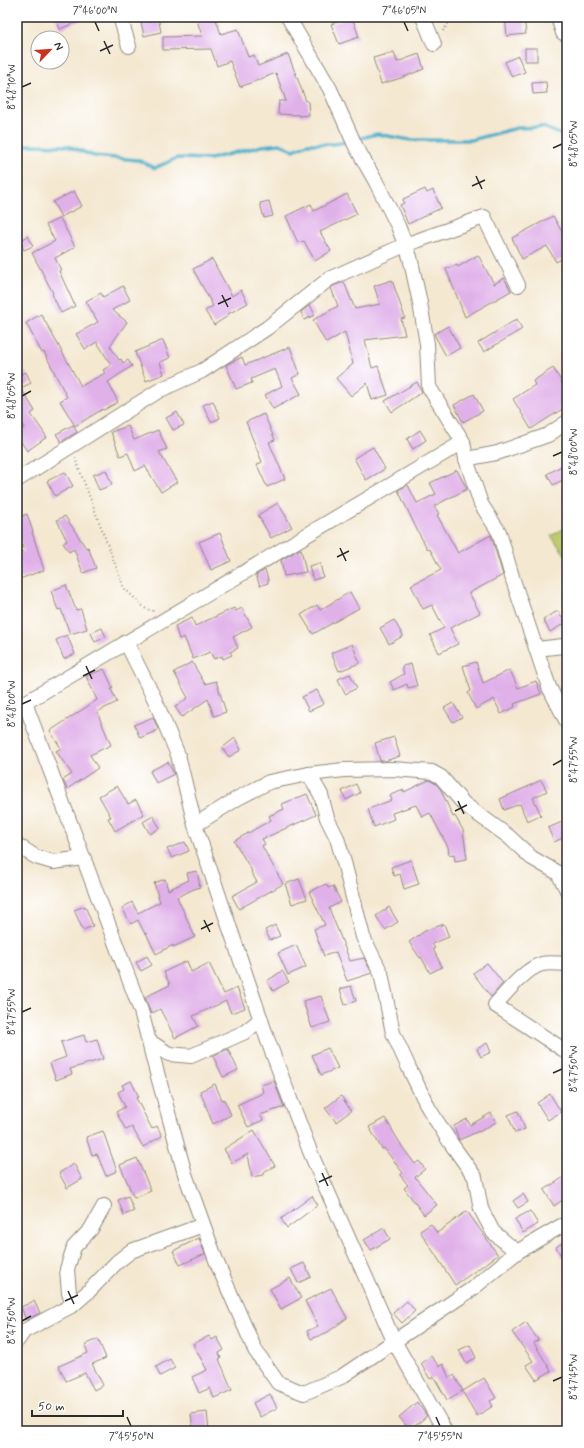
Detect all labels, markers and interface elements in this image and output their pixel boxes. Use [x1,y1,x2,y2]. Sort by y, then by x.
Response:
text: 7°46'00"N [73,4,118,18]
text: 7°46'05"N [382,4,426,18]
north arrow [30,30,70,70]
text: N [50,40,66,52]
text: 8°48'10"W [5,64,19,110]
text: 8°48'05"W [567,121,581,167]
text: 8°48'05"W [5,373,19,419]
text: 8°48'00"W [567,429,581,475]
text: 8°48'00"W [5,681,19,727]
text: 8°47'55"W [567,737,581,783]
text: 8°47'55"W [5,989,19,1035]
text: 8°47'50"W [567,1046,581,1092]
text: 8°47'50"W [5,1298,19,1344]
text: 8°47'45"W [567,1354,581,1400]
scale bar [32,1392,123,1418]
text: 50 m [38,1399,65,1415]
text: 7°45'50"N [109,1430,154,1444]
text: 7°45'55"N [418,1430,463,1444]

